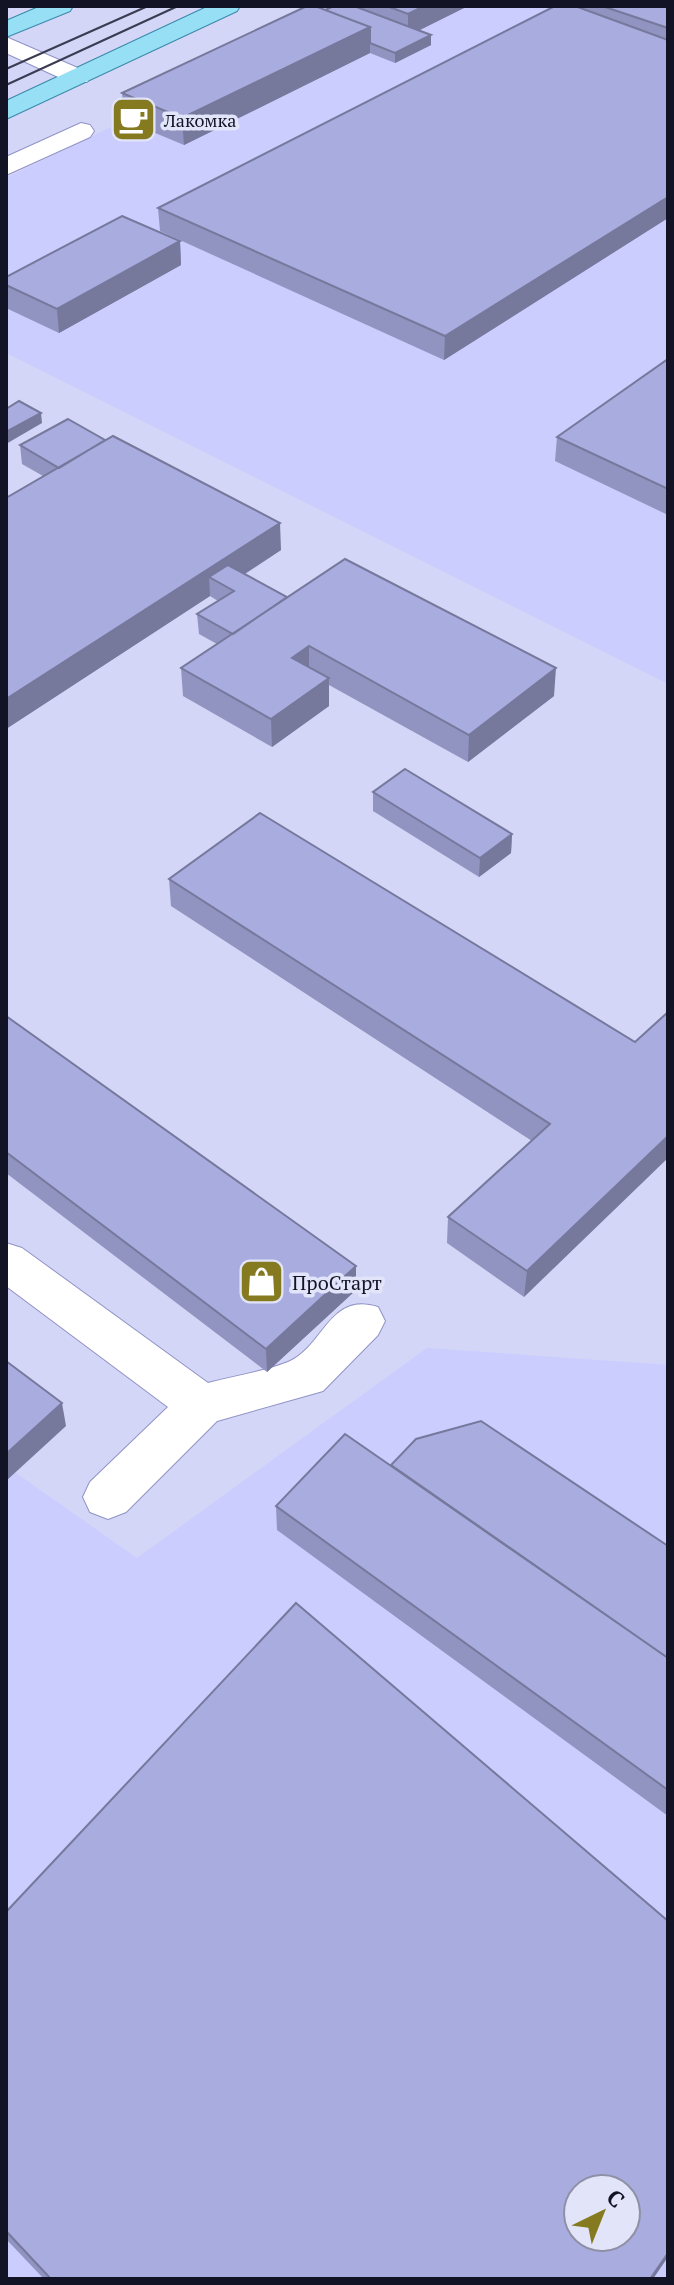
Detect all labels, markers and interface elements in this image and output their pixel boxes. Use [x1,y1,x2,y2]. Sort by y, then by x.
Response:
cafe icon: Лакомка [109,96,157,144]
place label: Лакомка [163,108,236,132]
shop icon: ПроСтарт [237,1258,285,1306]
place label: ПроСтарт [292,1269,382,1296]
north arrow [562,2173,642,2253]
text: С [601,2183,631,2214]

